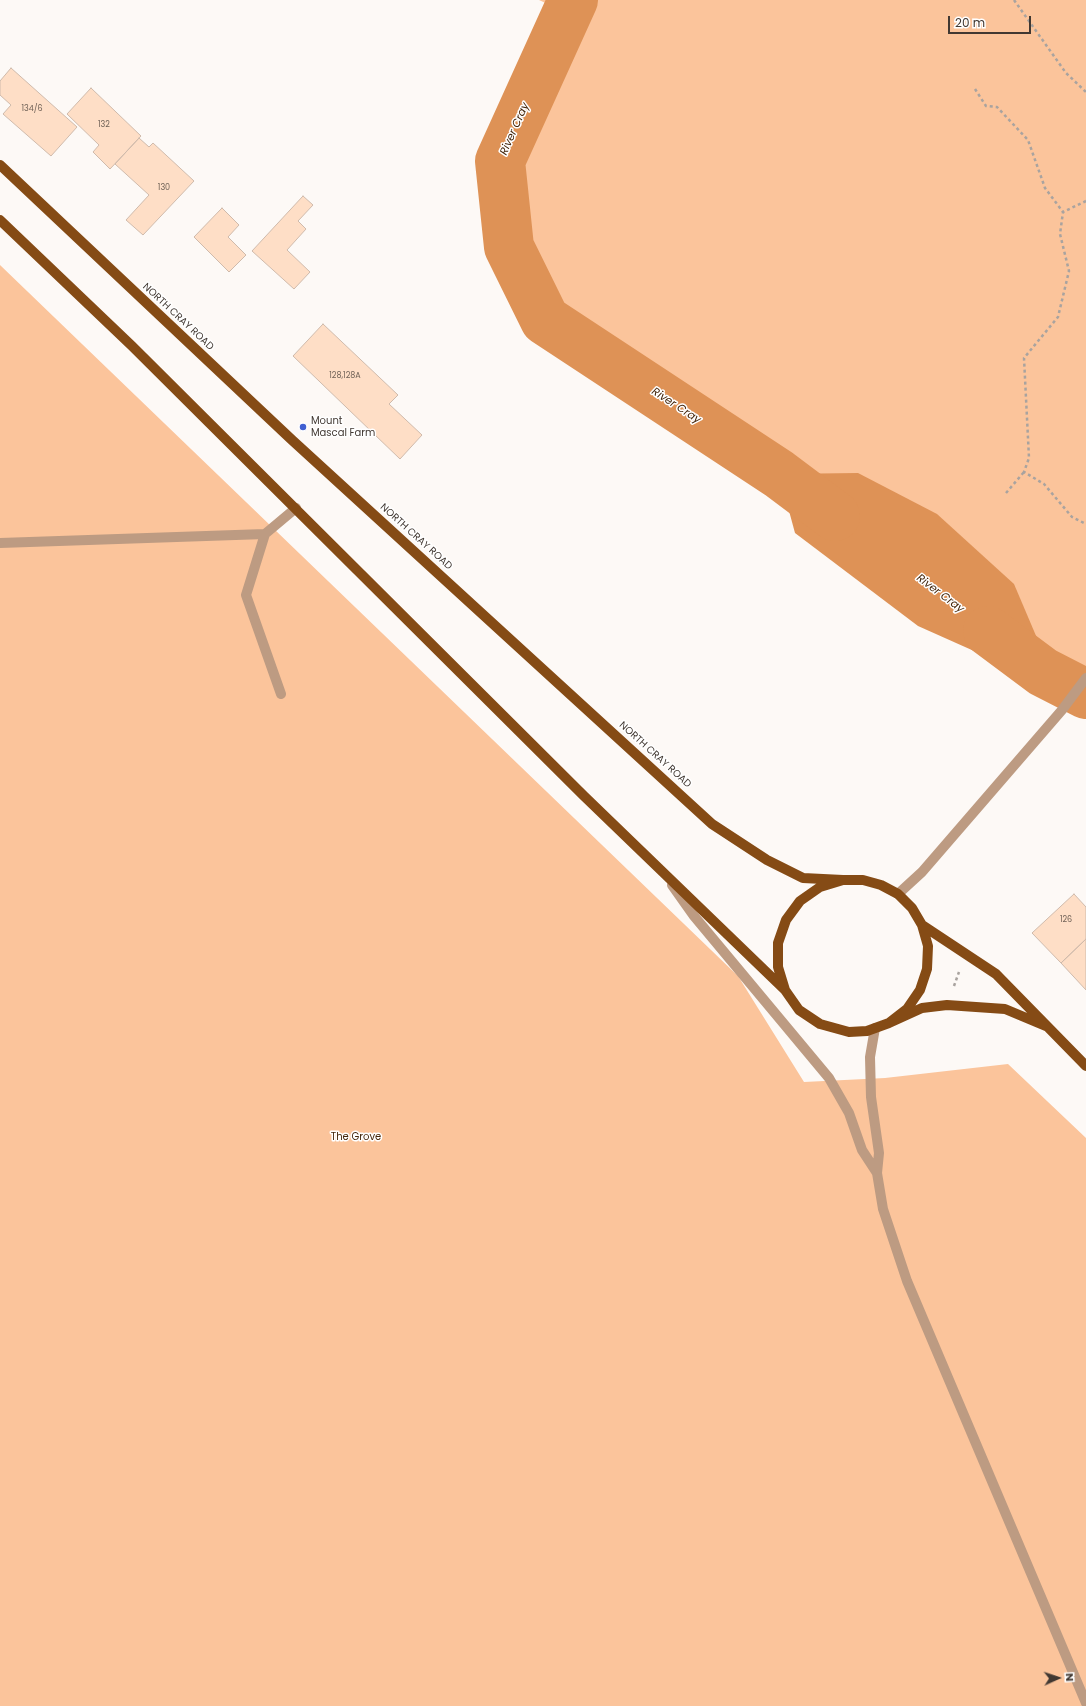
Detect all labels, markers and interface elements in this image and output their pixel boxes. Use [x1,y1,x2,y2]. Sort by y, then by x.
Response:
scale bar [950,8,1033,34]
text: 20 m [955,14,985,31]
water label: River Cray [498,101,532,157]
house number: 134/6 [21,104,43,114]
house number: 132 [98,120,110,130]
house number: 130 [158,183,170,193]
street label: NORTH CRAY ROAD [140,281,216,353]
house number: 128,128A [329,371,361,381]
water label: River Cray [649,385,703,427]
place label: Mount Mascal Farm [311,415,375,438]
marker: Mount Mascal Farm [298,422,308,432]
street label: NORTH CRAY ROAD [378,502,454,572]
water label: River Cray [914,572,966,616]
street label: NORTH CRAY ROAD [617,720,693,790]
house number: 126 [1060,915,1072,925]
park label: The Grove [331,1131,381,1143]
north arrow [1038,1658,1078,1698]
text: N [1062,1673,1078,1682]

